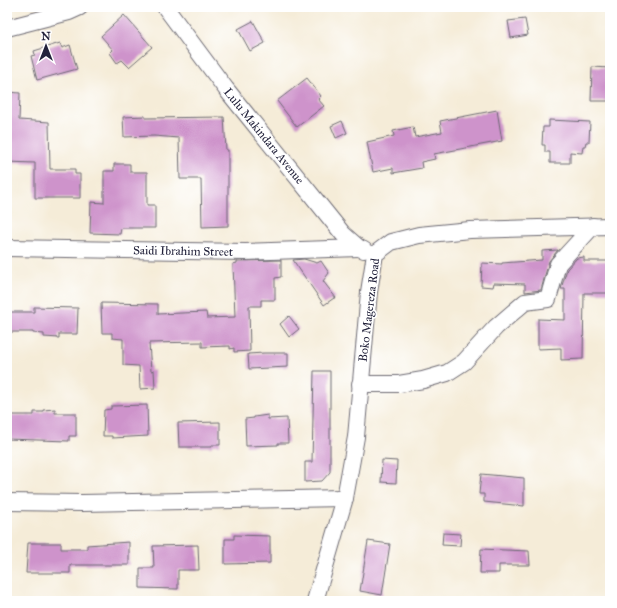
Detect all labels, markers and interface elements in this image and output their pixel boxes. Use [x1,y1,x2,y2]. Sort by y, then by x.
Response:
north arrow [26,26,66,66]
text: N [41,30,51,43]
street label: Lulu Makindara Avenue [221,85,307,187]
street label: Saidi Ibrahim Street [133,243,234,259]
street label: Boko Magereza Road [356,257,383,363]

